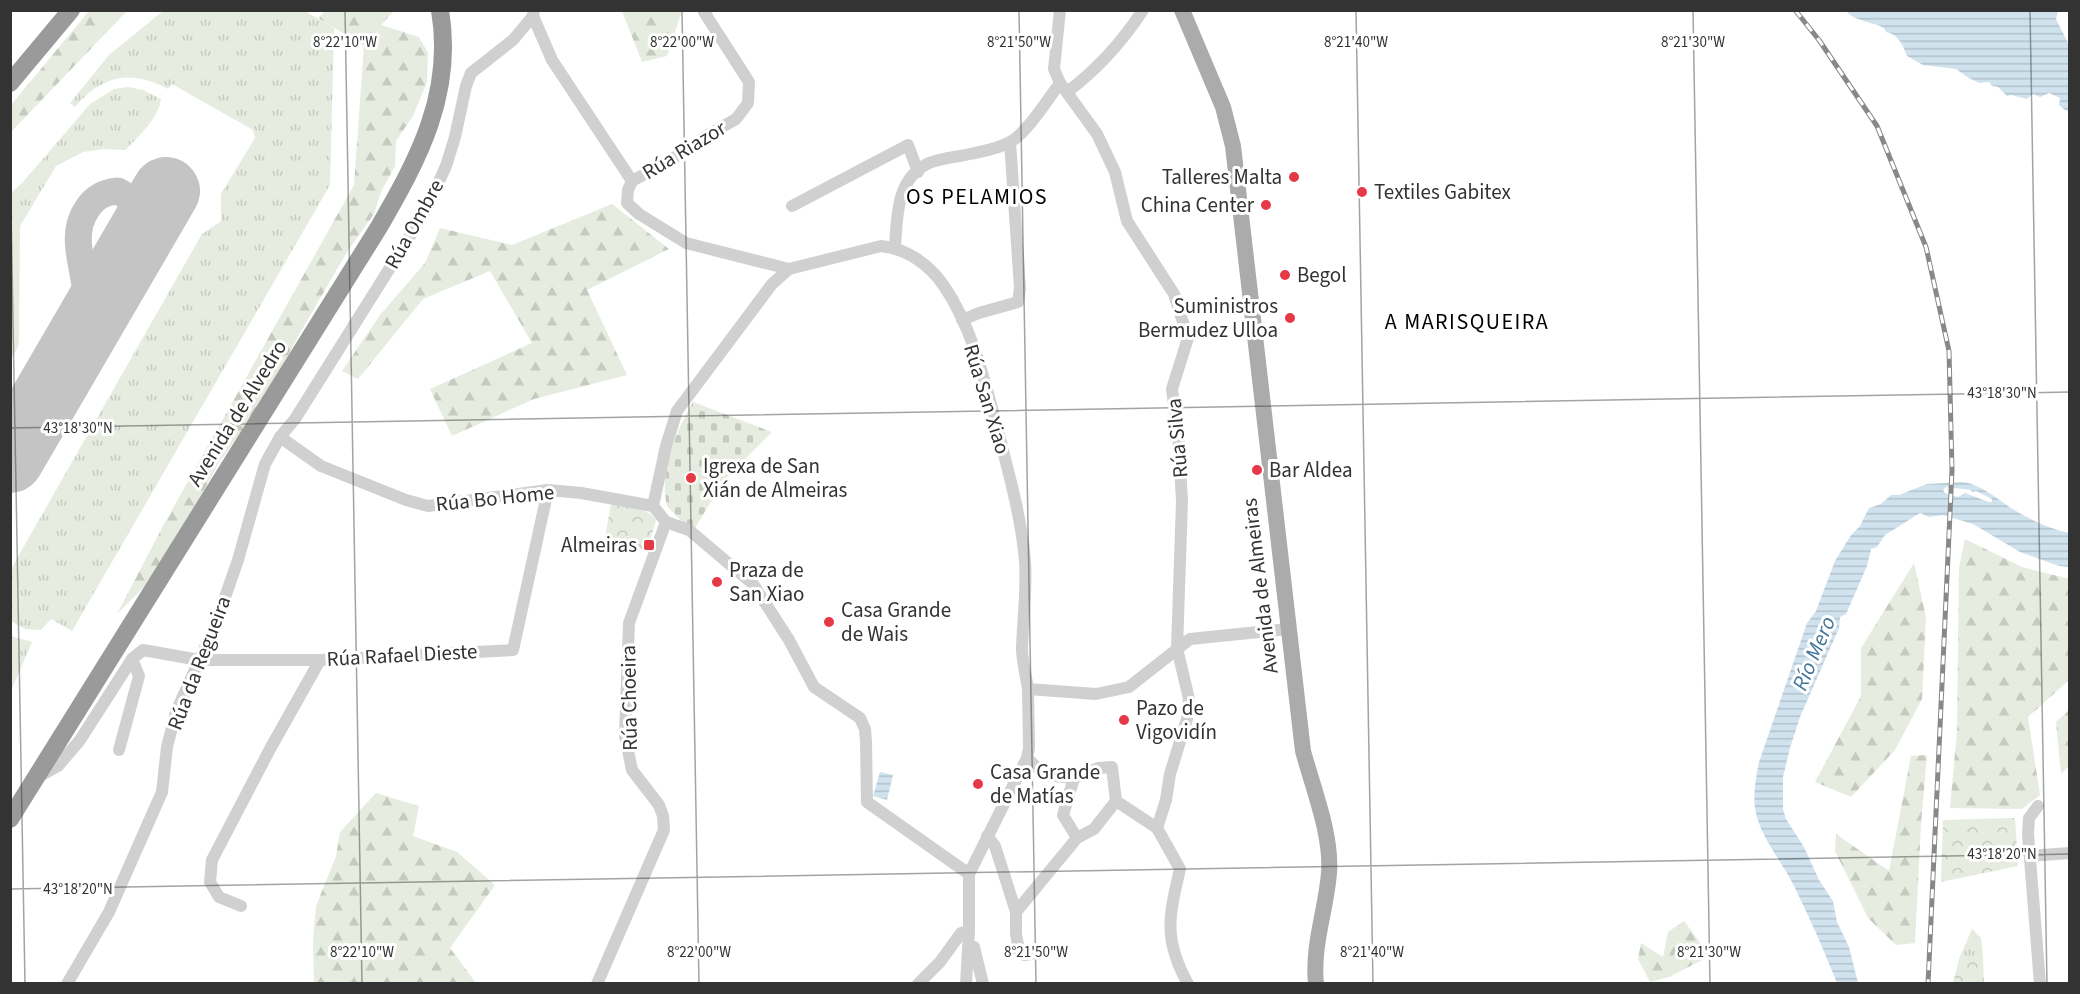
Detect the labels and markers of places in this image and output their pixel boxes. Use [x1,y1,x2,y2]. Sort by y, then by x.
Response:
place label: Talleres Malta [1162,162,1282,192]
marker: Talleres Malta [1287,170,1301,184]
place label: Textiles Gabitex [1374,177,1511,207]
marker: Textiles Gabitex [1355,185,1369,199]
place label: China Center [1141,190,1255,220]
marker: China Center [1259,198,1273,212]
place label: Begol [1297,260,1347,290]
marker: Begol [1278,268,1292,282]
place label: Suministros Bermudez Ulloa [1138,291,1278,345]
marker: Suministros Bermudez Ulloa [1283,311,1297,325]
place label: Igrexa de San Xián de Almeiras [703,451,848,505]
place label: Bar Aldea [1269,455,1353,485]
marker: Bar Aldea [1250,463,1264,477]
marker: Igrexa de San Xián de Almeiras [684,471,698,485]
place label: Almeiras [561,530,637,560]
marker: Almeiras [642,538,656,552]
place label: Praza de San Xiao [729,555,804,609]
marker: Praza de San Xiao [710,575,724,589]
place label: Casa Grande de Wais [841,595,951,649]
marker: Casa Grande de Wais [822,615,836,629]
place label: Pazo de Vigovidín [1136,693,1217,747]
marker: Pazo de Vigovidín [1117,713,1131,727]
place label: Casa Grande de Matías [990,757,1100,811]
marker: Casa Grande de Matías [971,777,985,791]

